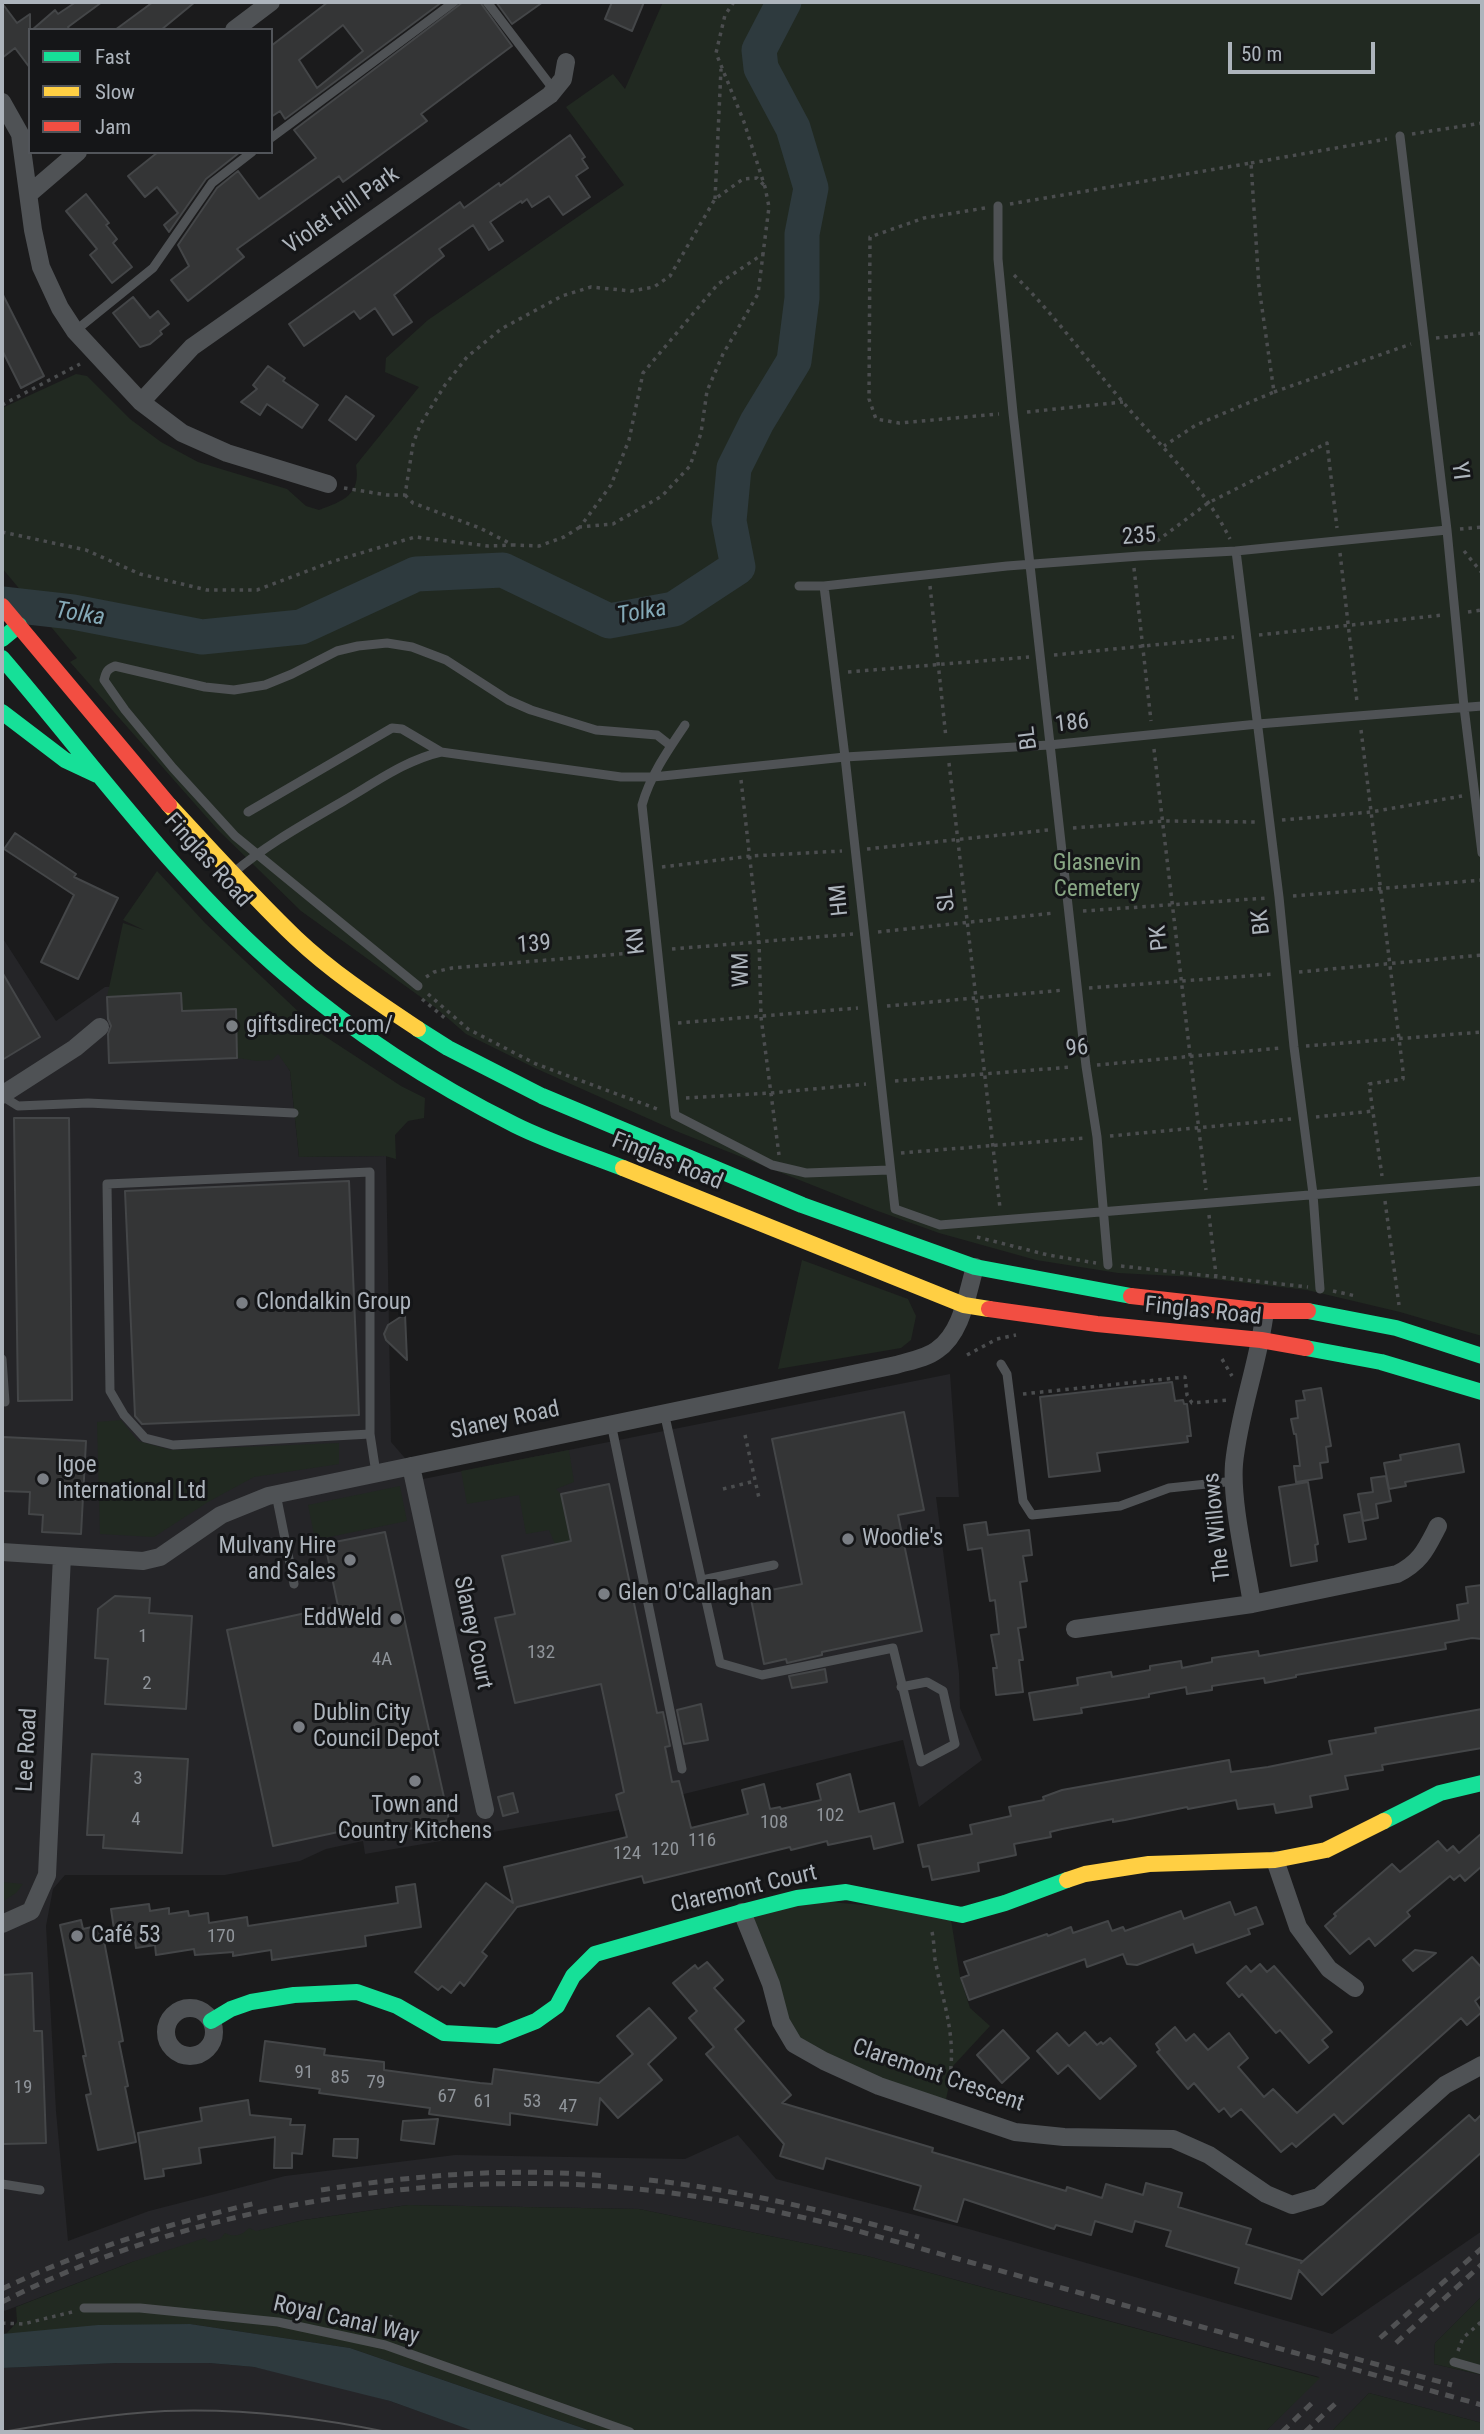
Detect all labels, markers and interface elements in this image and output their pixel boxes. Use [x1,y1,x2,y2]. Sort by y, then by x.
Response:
legend [28,28,273,154]
scale bar [1232,28,1379,72]
text: 50 m [1241,42,1282,66]
text: Fast [95,45,131,69]
text: Slow [95,80,135,104]
text: Jam [95,115,131,139]
street label: Violet Hill Park [279,161,405,261]
street label: YI [1444,460,1474,482]
street label: 235 [1121,522,1157,552]
water label: Tolka [615,595,669,631]
water label: Tolka [53,597,107,633]
street label: 186 [1054,708,1090,740]
street label: BL [1014,725,1044,751]
street label: Finglas Road [158,808,256,914]
park label: Glasnevin Cemetery [1053,850,1141,904]
street label: HM [825,883,855,917]
street label: SL [932,887,962,913]
street label: BK [1247,908,1277,936]
street label: PK [1145,924,1175,952]
street label: KN [622,926,652,956]
street label: 139 [516,930,552,960]
street label: WM [728,952,756,988]
place label: giftsdirect.com/ [246,1012,393,1040]
marker: giftsdirect.com/ [224,1018,240,1034]
street label: 96 [1064,1034,1090,1064]
street label: Finglas Road [608,1127,726,1197]
place label: Clondalkin Group [256,1289,411,1317]
street label: Finglas Road [1143,1292,1263,1332]
marker: Clondalkin Group [234,1295,250,1311]
street label: Slaney Road [448,1396,562,1446]
place label: Igoe International Ltd [57,1452,206,1506]
marker: Igoe International Ltd [35,1471,51,1487]
street label: The Willows [1199,1471,1237,1583]
place label: Woodie's [862,1525,943,1553]
marker: Woodie's [840,1531,856,1547]
place label: Mulvany Hire and Sales [218,1533,336,1587]
marker: Mulvany Hire and Sales [342,1552,358,1568]
street label: Slaney Court [447,1574,497,1692]
place label: Glen O'Callaghan [618,1580,772,1608]
marker: Glen O'Callaghan [596,1586,612,1602]
place label: EddWeld [303,1605,382,1633]
marker: EddWeld [388,1611,404,1627]
house number: 1 [138,1626,148,1648]
house number: 132 [527,1642,555,1664]
house number: 4A [372,1649,392,1671]
house number: 2 [142,1673,152,1695]
place label: Dublin City Council Depot [313,1700,440,1754]
street label: Lee Road [12,1707,44,1793]
marker: Dublin City Council Depot [291,1719,307,1735]
house number: 3 [133,1768,143,1790]
marker: Town and Country Kitchens [407,1773,423,1789]
place label: Town and Country Kitchens [338,1792,492,1846]
house number: 102 [816,1805,844,1827]
house number: 4 [131,1809,141,1831]
house number: 108 [760,1812,788,1834]
house number: 116 [688,1830,716,1852]
house number: 120 [651,1839,679,1861]
house number: 124 [613,1843,641,1865]
street label: Claremont Court [668,1860,820,1920]
place label: Café 53 [91,1922,161,1950]
house number: 170 [207,1926,235,1948]
marker: Café 53 [69,1928,85,1944]
street label: Claremont Crescent [849,2034,1027,2118]
house number: 91 [295,2062,313,2084]
house number: 85 [331,2067,349,2089]
house number: 79 [367,2072,385,2094]
house number: 19 [14,2077,32,2099]
house number: 67 [438,2086,456,2108]
house number: 61 [474,2091,492,2113]
house number: 53 [523,2091,541,2113]
house number: 47 [559,2096,577,2118]
street label: Royal Canal Way [270,2291,422,2351]

